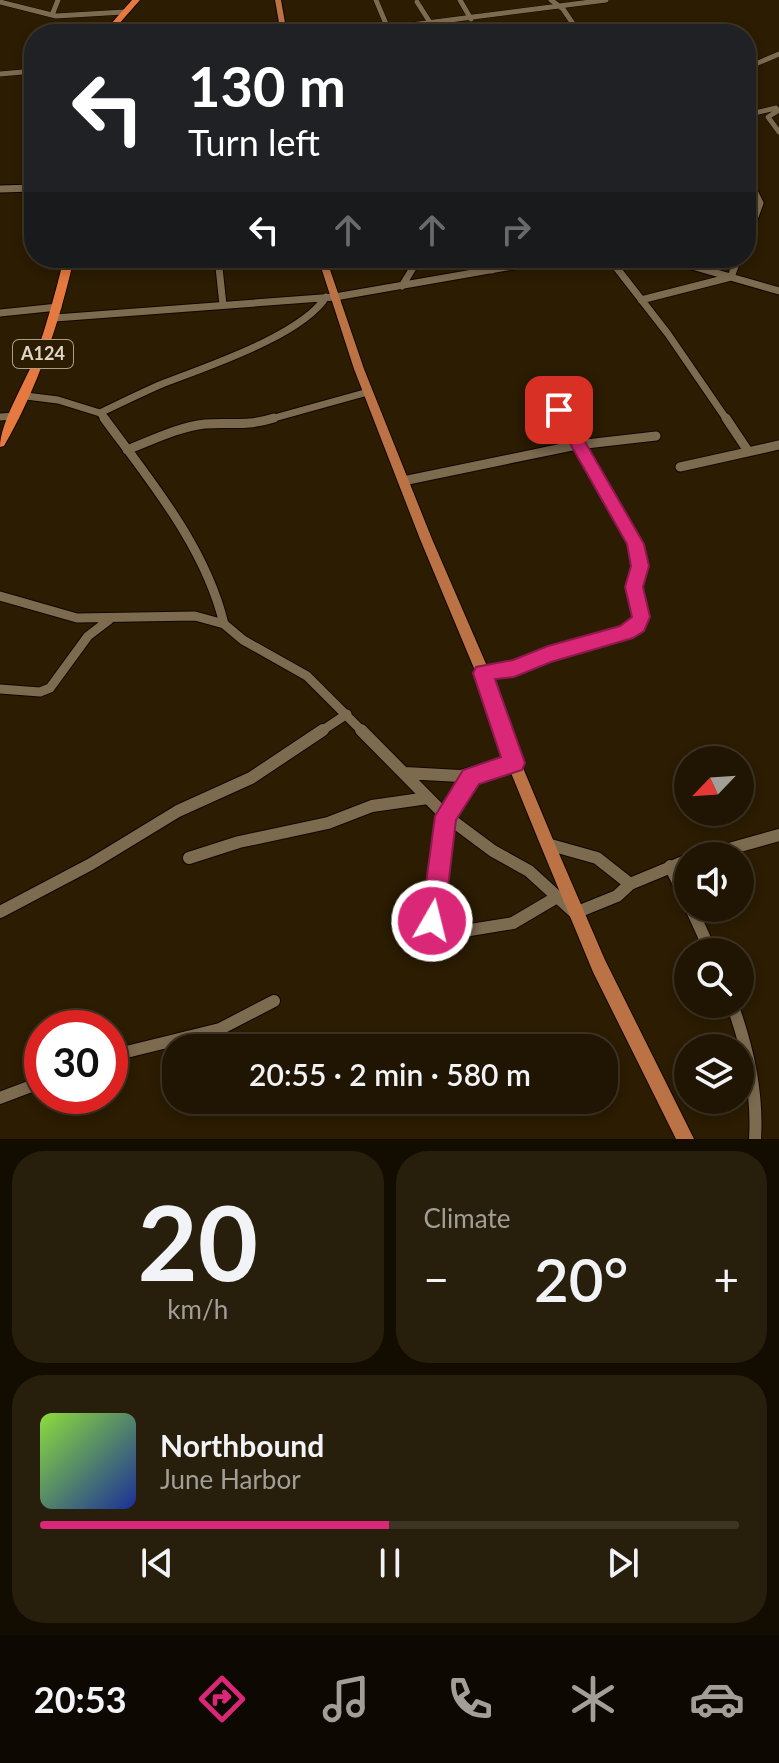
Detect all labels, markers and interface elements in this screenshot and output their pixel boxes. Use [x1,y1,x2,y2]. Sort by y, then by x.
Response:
text: 130 m [188,52,346,119]
icon: left [56,56,160,160]
text: Turn left [188,120,320,164]
icon: left [242,208,286,252]
icon: ahead [326,208,370,252]
icon: ahead [410,208,454,252]
icon: right [494,208,538,252]
road number: A124 [13,340,73,368]
pin [525,376,593,444]
icon: arrive [537,388,581,432]
north arrow [674,746,754,826]
map controls [674,746,754,1114]
button: sound [674,842,754,922]
position arrow [390,879,474,963]
button: search [674,938,754,1018]
speed limit sign: 30 [24,1010,128,1114]
button: layers [674,1034,754,1114]
text: 20:55 · 2 min · 580 m [249,1056,531,1092]
text: 20 [137,1178,258,1303]
text: Climate [424,1202,510,1234]
text: 20° [534,1243,629,1315]
text: − [424,1253,449,1305]
text: + [713,1253,739,1305]
text: km/h [167,1293,228,1325]
text: Northbound [160,1427,324,1463]
text: June Harbor [160,1463,301,1495]
icon: previous [135,1541,179,1585]
icon: pause [368,1541,412,1585]
icon: next [601,1541,645,1585]
icon: directions [194,1671,250,1727]
icon: music [318,1671,374,1727]
icon: phone [442,1671,498,1727]
icon: climate [565,1671,621,1727]
icon: car [689,1671,745,1727]
text: 20:53 [34,1677,127,1721]

